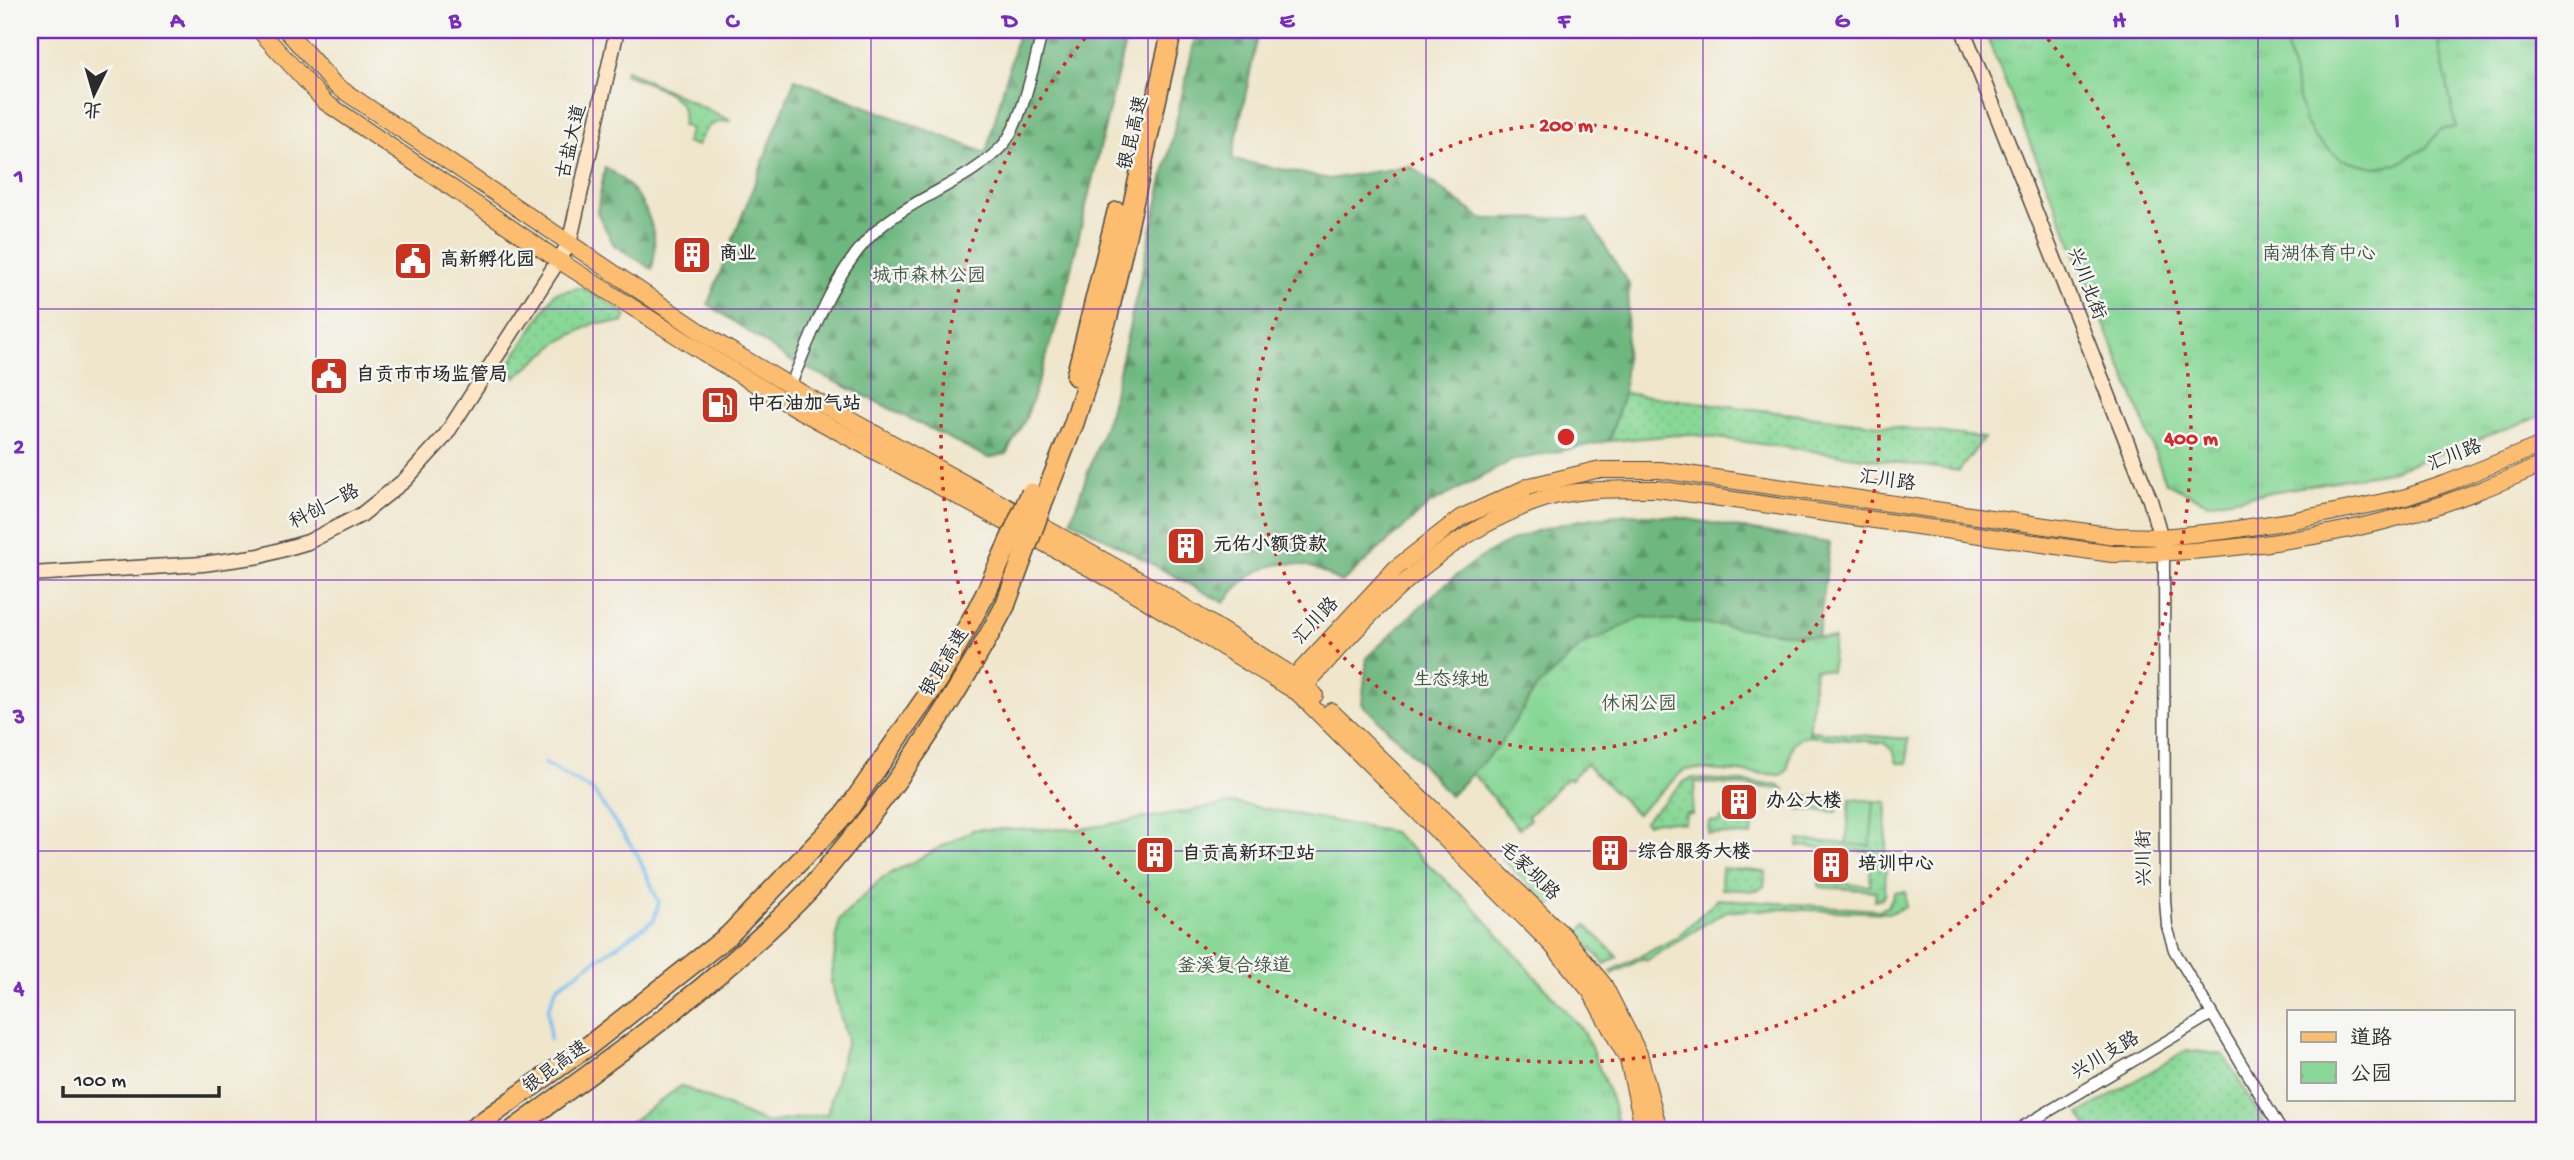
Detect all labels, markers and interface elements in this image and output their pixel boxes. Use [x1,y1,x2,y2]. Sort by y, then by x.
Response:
text: A [169,9,185,36]
text: B [448,9,462,36]
text: C [726,9,741,36]
text: D [1001,9,1019,36]
text: E [1280,9,1296,36]
text: F [1557,9,1572,36]
text: G [1835,9,1851,36]
text: H [2112,9,2126,36]
text: I [2394,9,2400,36]
north arrow [60,60,130,130]
street label: 银昆高速 [1114,93,1155,173]
text: 北 [82,95,103,120]
street label: 古盐大道 [552,102,593,182]
text: 200 m [1539,115,1593,140]
text: 1 [13,164,24,191]
building icon: 商业 [671,234,713,276]
public building icon: 高新孵化园 [392,240,434,282]
place label: 商业 [719,243,757,267]
park label: 南湖体育中心 [2262,243,2376,267]
street label: 兴川北街 [2061,244,2110,324]
place label: 高新孵化园 [440,249,535,273]
park label: 城市森林公园 [872,265,986,289]
public building icon: 自贡市市场监管局 [308,355,350,397]
place label: 自贡市市场监管局 [356,364,508,388]
fuel station icon: 中石油加气站 [699,384,741,426]
place label: 中石油加气站 [747,393,861,417]
centre of rings [1554,425,1578,449]
text: 400 m [2163,428,2218,453]
text: 2 [13,435,25,462]
street label: 汇川路 [2424,435,2486,478]
street label: 汇川路 [1857,466,1917,497]
street label: 科创一路 [285,480,364,536]
building icon: 元佑小额贷款 [1165,525,1207,567]
place label: 元佑小额贷款 [1213,534,1327,558]
street label: 汇川路 [1288,593,1345,651]
street label: 银昆高速 [916,624,975,702]
park label: 生态绿地 [1413,669,1489,693]
park label: 休闲公园 [1601,693,1677,717]
text: 3 [12,705,25,732]
building icon: 办公大楼 [1718,781,1760,823]
place label: 办公大楼 [1766,790,1842,814]
street label: 兴川街 [2133,829,2158,887]
building icon: 综合服务大楼 [1589,832,1631,874]
building icon: 自贡高新环卫站 [1134,834,1176,876]
street label: 毛家坝路 [1493,837,1564,907]
place label: 综合服务大楼 [1637,841,1751,865]
place label: 自贡高新环卫站 [1182,843,1315,867]
building icon: 培训中心 [1810,844,1852,886]
place label: 培训中心 [1858,853,1934,877]
park label: 釜溪复合绿道 [1177,955,1291,979]
text: 4 [13,976,25,1003]
legend [2287,1010,2514,1100]
text: 道路 [2350,1026,2392,1053]
street label: 兴川支路 [2067,1027,2145,1086]
street label: 银昆高速 [519,1036,595,1100]
scale bar [63,1055,219,1099]
text: 公园 [2350,1063,2392,1089]
text: 100 m [73,1070,126,1095]

